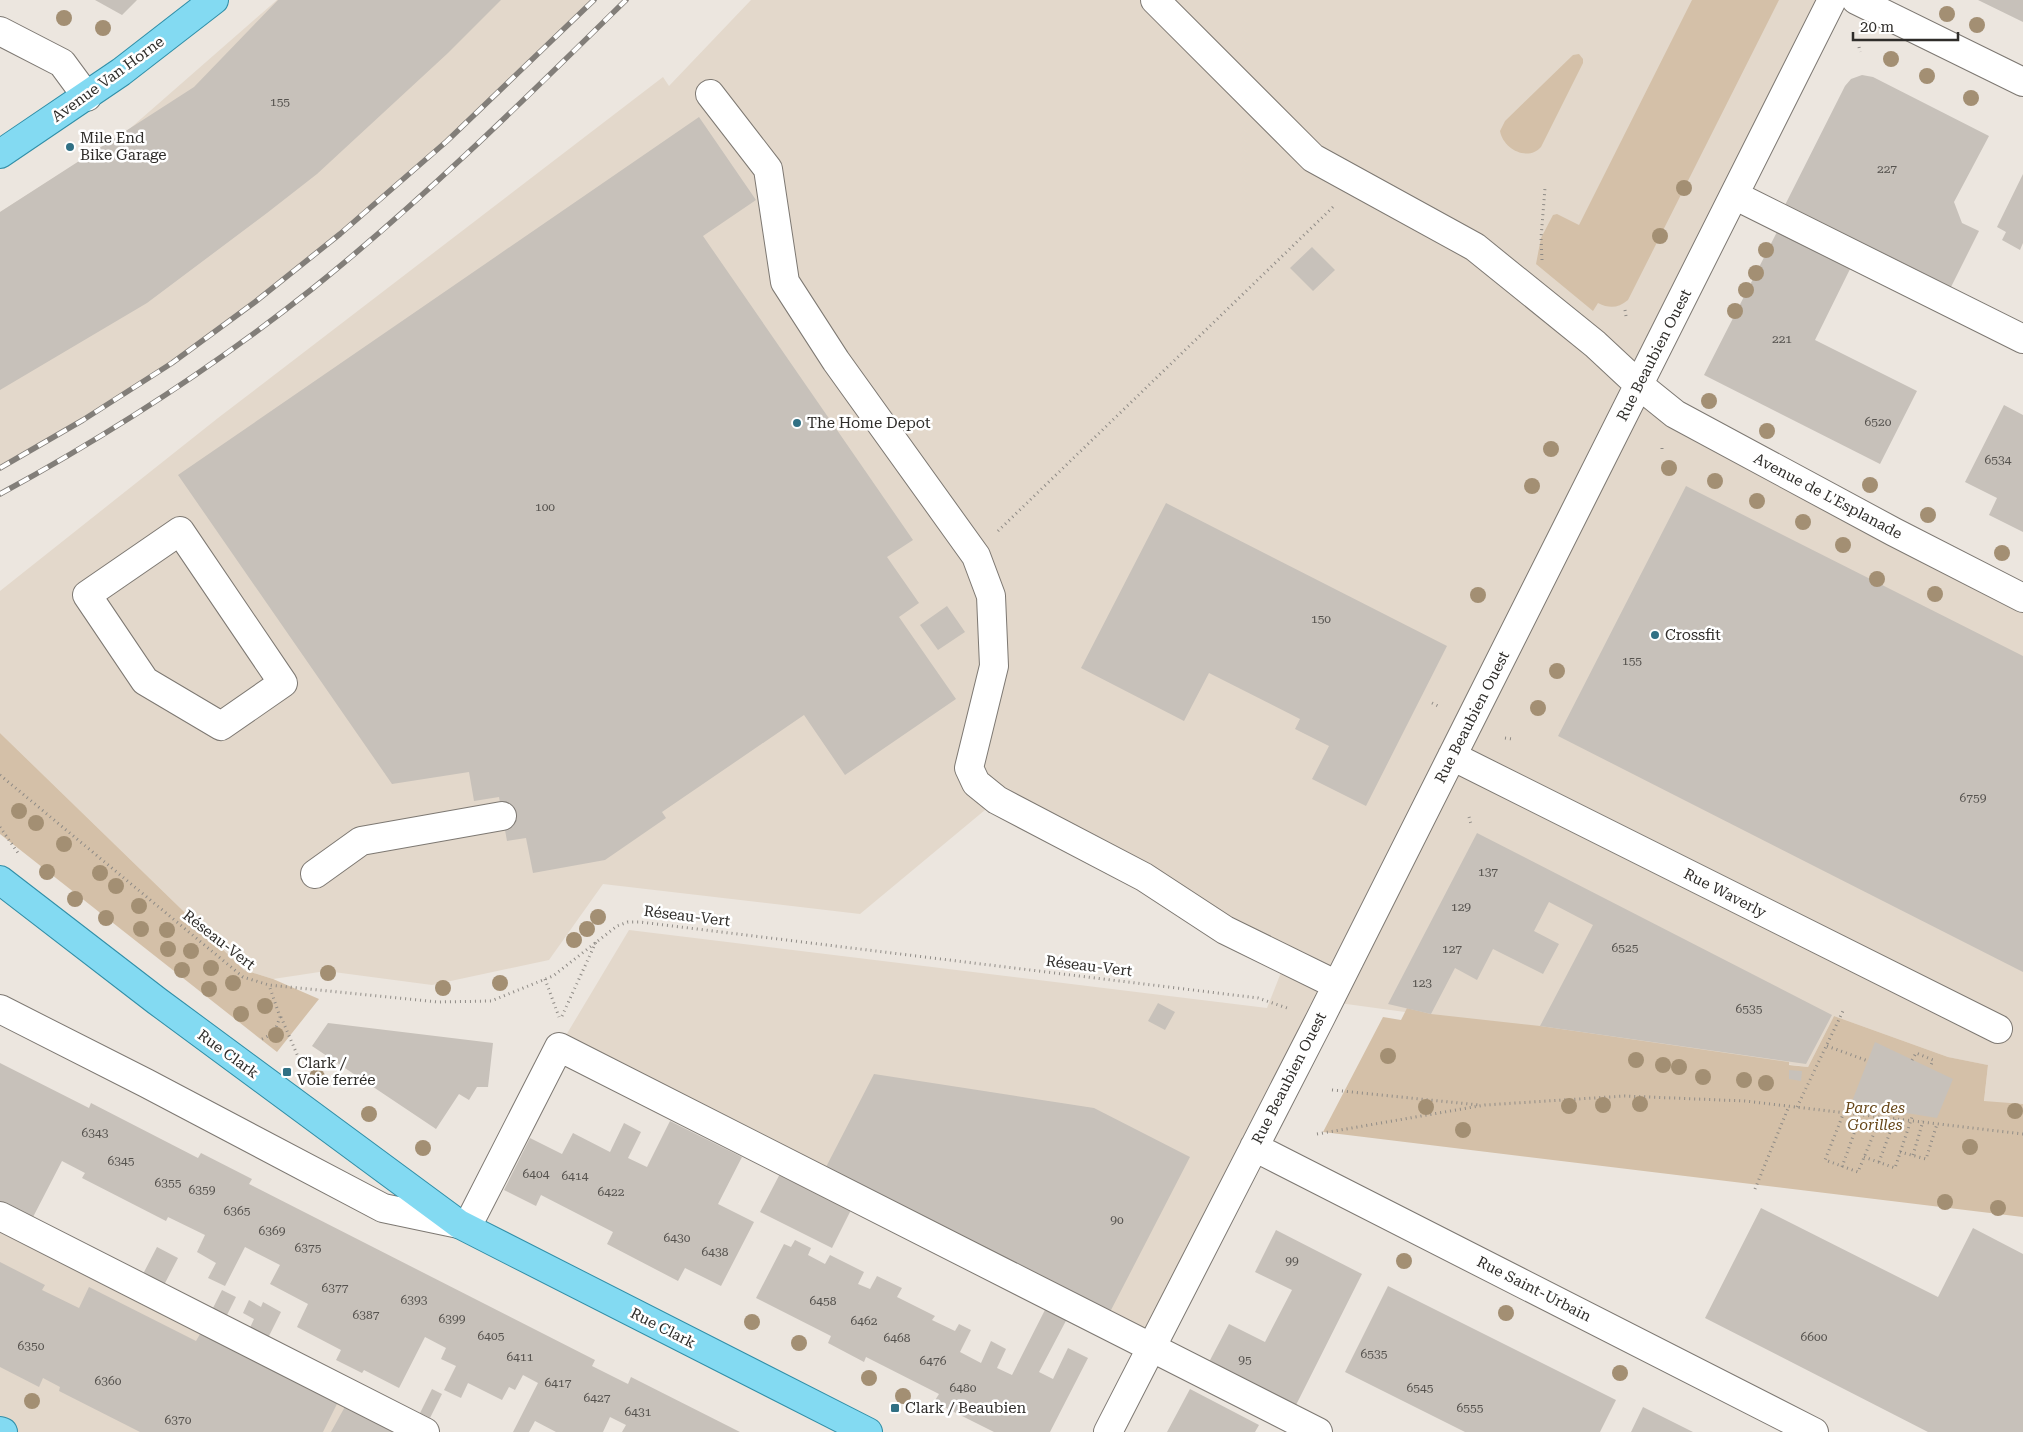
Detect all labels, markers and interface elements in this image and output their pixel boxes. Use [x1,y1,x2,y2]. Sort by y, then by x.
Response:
scale bar [1853,10,1958,42]
text: 20 m [1860,18,1895,36]
street label: Avenue Van Horne [48,32,168,126]
house number: 155 [270,95,290,109]
place label: Mile End Bike Garage [80,129,166,164]
marker: Mile End Bike Garage [64,141,76,153]
house number: 227 [1877,162,1897,176]
street label: Rue Beaubien Ouest [1613,286,1695,424]
house number: 221 [1772,332,1792,346]
place label: The Home Depot [807,414,931,432]
house number: 6520 [1865,415,1892,429]
marker: The Home Depot [791,417,803,429]
street label: Avenue de L'Esplanade [1751,449,1905,543]
house number: 6534 [1985,453,2012,467]
house number: 100 [535,500,555,514]
house number: 150 [1311,612,1331,626]
place label: Crossfit [1665,626,1721,644]
marker: Crossfit [1649,629,1661,641]
street label: Rue Beaubien Ouest [1431,648,1513,786]
house number: 155 [1622,654,1642,668]
house number: 6759 [1960,791,1987,805]
house number: 137 [1478,865,1498,879]
street label: Rue Waverly [1681,865,1769,922]
house number: 129 [1451,900,1471,914]
street label: Réseau-Vert [643,902,732,930]
street label: Réseau-Vert [179,906,259,974]
house number: 6525 [1612,941,1639,955]
house number: 127 [1442,942,1462,956]
street label: Réseau-Vert [1045,952,1134,980]
house number: 123 [1412,976,1432,990]
house number: 6535 [1736,1002,1763,1016]
street label: Rue Beaubien Ouest [1248,1009,1330,1147]
street label: Rue Clark [194,1026,262,1082]
place label: Clark / Voie ferrée [297,1054,375,1089]
marker: Clark / Voie ferrée [281,1066,293,1078]
park label: Parc des Gorilles [1844,1099,1905,1134]
house number: 6343 [82,1126,109,1140]
house number: 6345 [108,1154,135,1168]
house number: 6404 [523,1167,550,1181]
house number: 6414 [562,1169,589,1183]
house number: 6355 [155,1176,182,1190]
house number: 6359 [189,1183,216,1197]
house number: 6422 [598,1185,625,1199]
house number: 6365 [224,1204,251,1218]
house number: 90 [1110,1213,1124,1227]
house number: 6369 [259,1224,286,1238]
house number: 6430 [664,1231,691,1245]
house number: 6375 [295,1241,322,1255]
house number: 6438 [702,1245,729,1259]
street label: Rue Saint-Urbain [1474,1252,1594,1326]
house number: 99 [1285,1254,1299,1268]
house number: 6377 [322,1281,349,1295]
house number: 6393 [401,1293,428,1307]
house number: 6458 [810,1294,837,1308]
street label: Rue Clark [627,1304,699,1352]
house number: 6387 [353,1308,380,1322]
house number: 6399 [439,1312,466,1326]
house number: 6462 [851,1314,878,1328]
house number: 6405 [478,1329,505,1343]
house number: 6600 [1801,1330,1828,1344]
house number: 6468 [884,1331,911,1345]
house number: 6350 [18,1339,45,1353]
house number: 6535 [1361,1347,1388,1361]
house number: 6411 [507,1350,534,1364]
house number: 95 [1238,1353,1252,1367]
house number: 6476 [920,1354,947,1368]
house number: 6360 [95,1374,122,1388]
house number: 6417 [545,1376,572,1390]
house number: 6480 [950,1381,977,1395]
house number: 6545 [1407,1381,1434,1395]
house number: 6427 [584,1391,611,1405]
place label: Clark / Beaubien [905,1399,1026,1417]
house number: 6555 [1457,1401,1484,1415]
marker: Clark / Beaubien [889,1402,901,1414]
house number: 6431 [625,1405,652,1419]
house number: 6370 [165,1413,192,1427]

